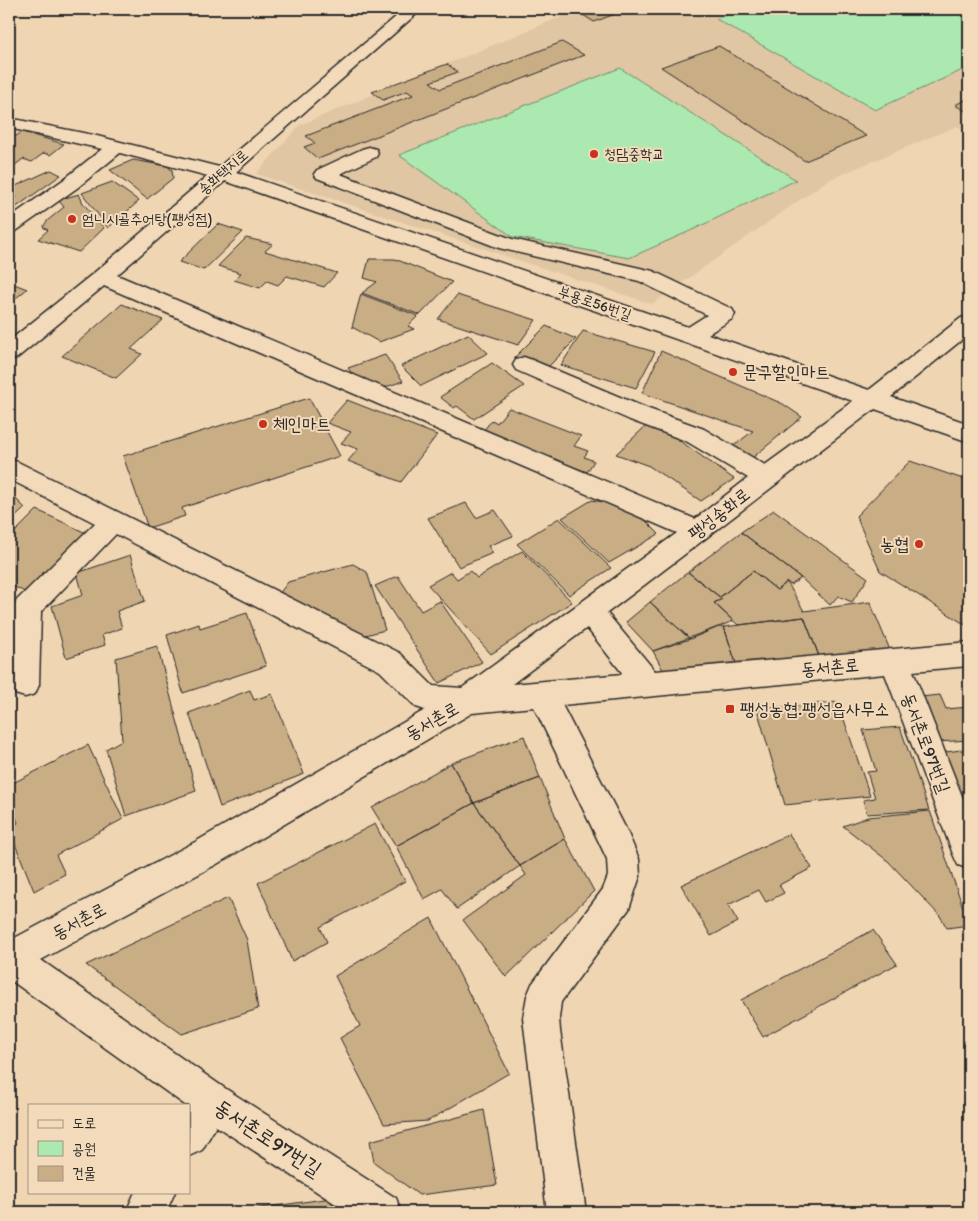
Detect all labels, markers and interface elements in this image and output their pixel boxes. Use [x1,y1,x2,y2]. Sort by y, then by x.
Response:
street label: 송화택지로 [194,145,252,199]
place label: 청담중학교 [604,145,664,163]
marker: 청담중학교 [588,148,600,160]
place label: 엄니시골추어탕(팽성점) [82,210,212,228]
marker: 엄니시골추어탕(팽성점) [66,213,78,225]
street label: 부용로56번길 [556,282,634,324]
place label: 문구할인마트 [743,361,830,383]
marker: 문구할인마트 [727,366,739,378]
place label: 체인마트 [273,413,331,435]
marker: 체인마트 [257,418,269,430]
street label: 팽성송화로 [684,483,754,545]
place label: 농협 [880,533,909,555]
marker: 농협 [913,538,925,550]
street label: 동서촌로 [800,654,860,680]
street label: 동서촌로97번길 [897,690,955,797]
street label: 동서촌로 [401,697,463,745]
place label: 팽성농협.팽성읍사무소 [740,698,889,720]
marker: 팽성농협.팽성읍사무소 [724,703,736,715]
street label: 동서촌로 [48,898,110,944]
street label: 동서촌로97번길 [210,1094,327,1182]
legend [28,1104,190,1194]
text: 도로 [72,1114,96,1132]
text: 공원 [72,1140,96,1158]
text: 건물 [72,1164,96,1182]

